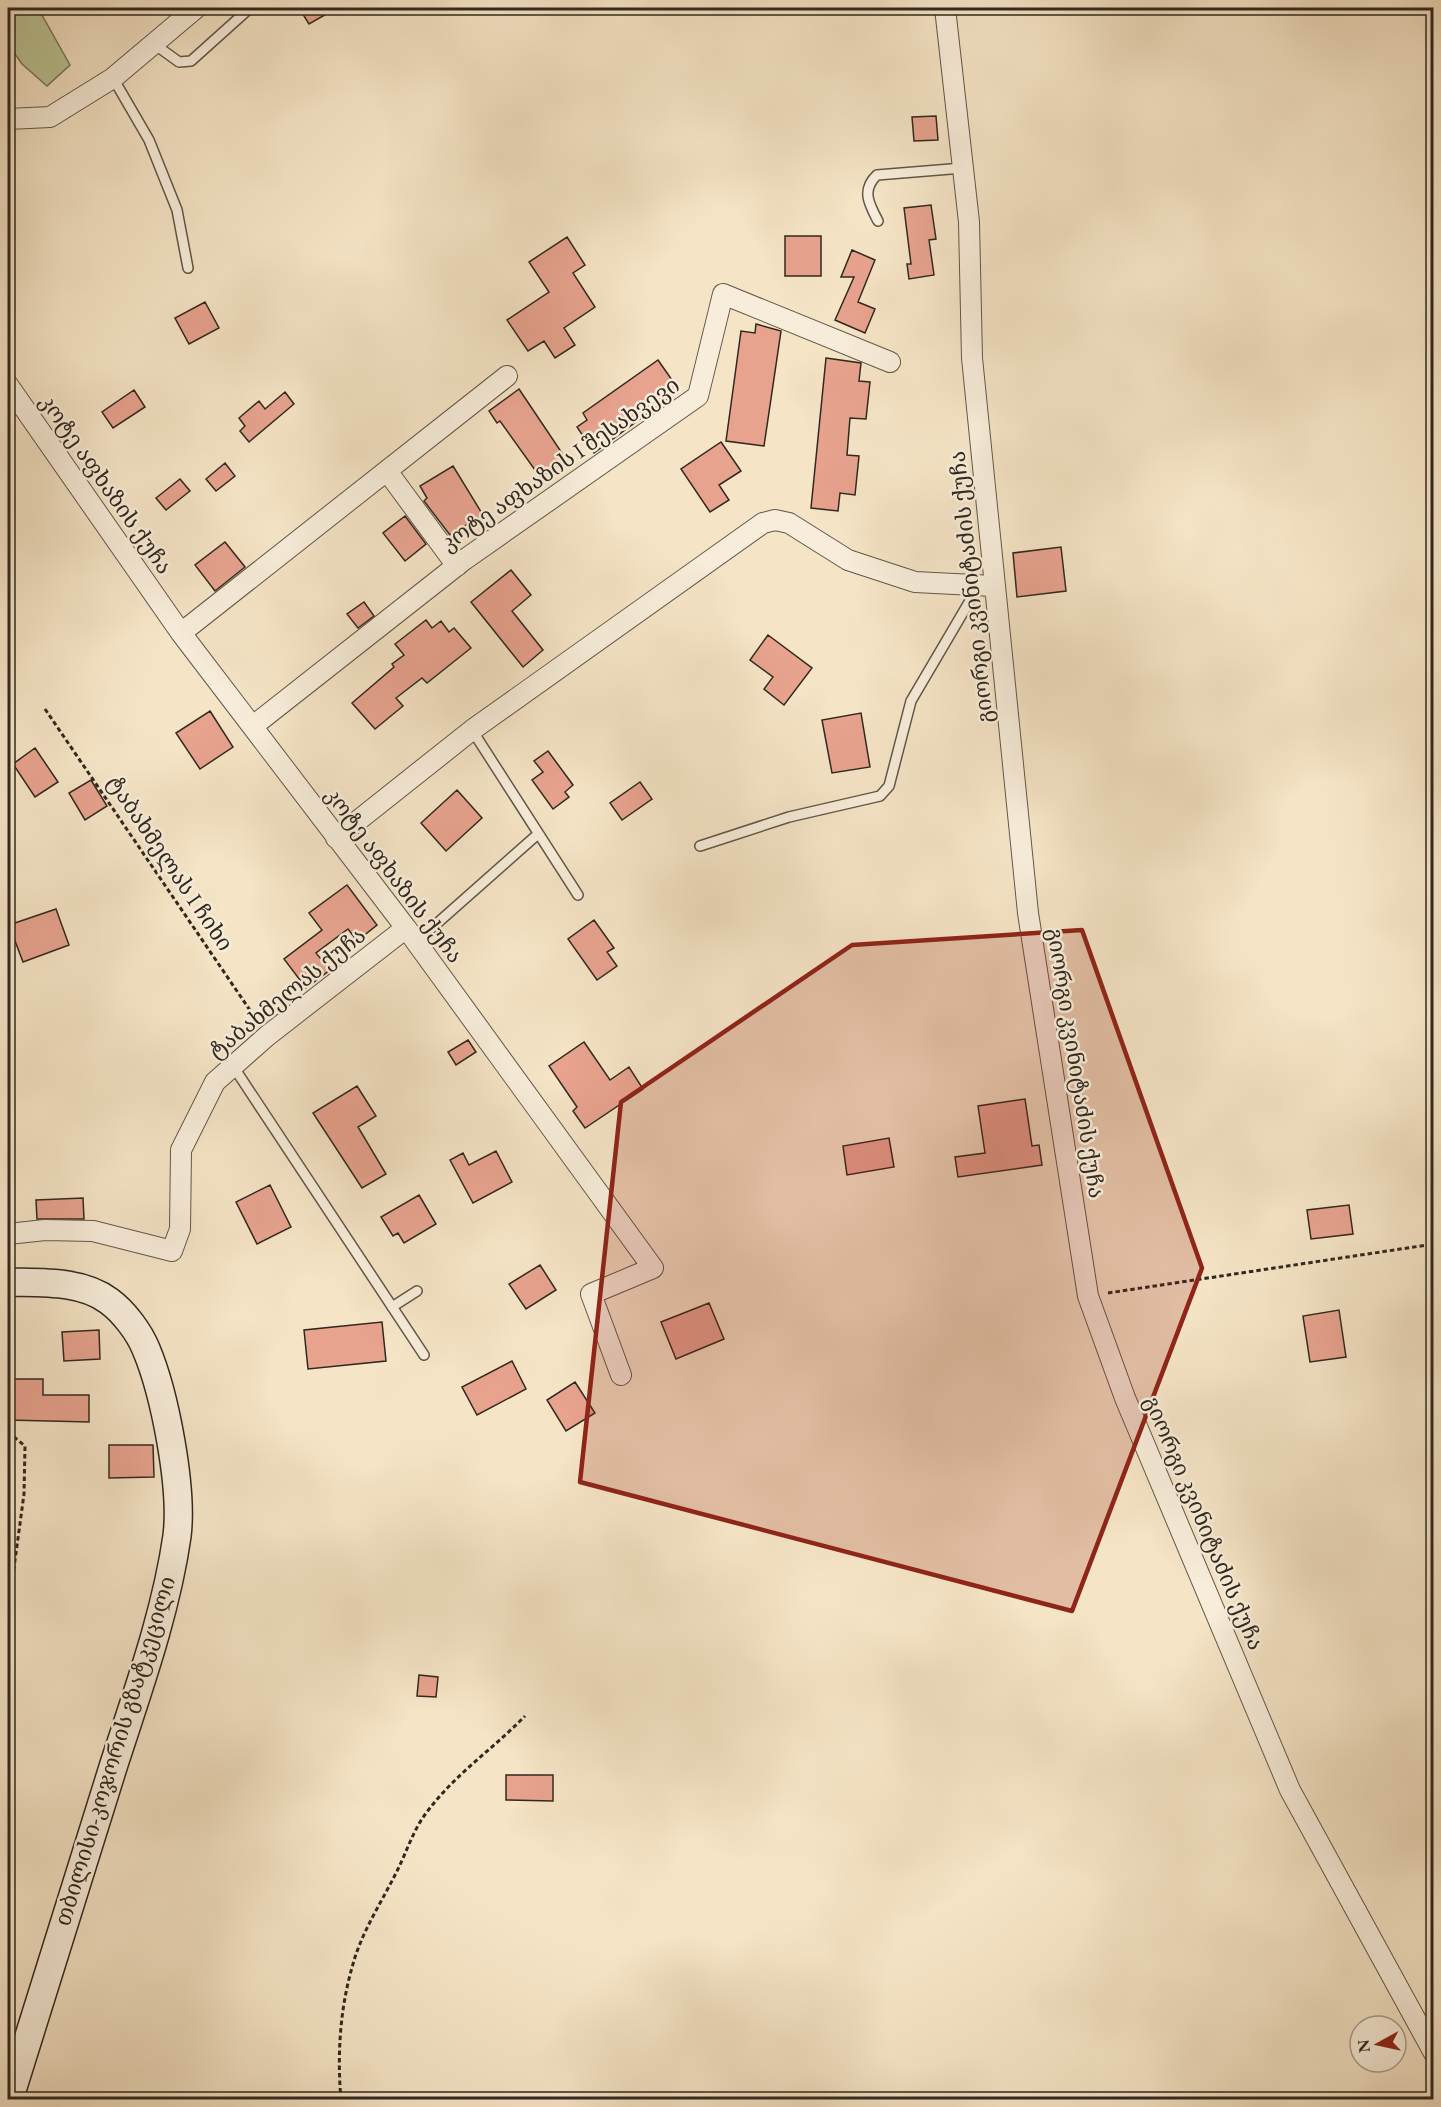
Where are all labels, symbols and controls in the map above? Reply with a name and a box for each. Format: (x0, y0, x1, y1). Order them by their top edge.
street label: კოტე აფხაზის I შესახვევი (435, 370, 685, 558)
street label: კოტე აფხაზის ქუჩა (33, 388, 179, 580)
street label: გიორგი კვინიტაძის ქუჩა (942, 450, 1000, 724)
street label: ტაბახმელას I ჩიხი (100, 769, 240, 957)
street label: კოტე აფხაზის ქუჩა (318, 781, 470, 969)
street label: ტაბახმელას ქუჩა (202, 921, 372, 1065)
street label: გიორგი კვინიტაძის ქუჩა (1040, 926, 1112, 1200)
street label: გიორგი კვინიტაძის ქუჩა (1137, 1392, 1271, 1654)
street label: თბილისი-კოჯორის გზატკეცილი (48, 1573, 182, 1929)
north arrow (1348, 2014, 1408, 2074)
text: N (1352, 2038, 1375, 2054)

